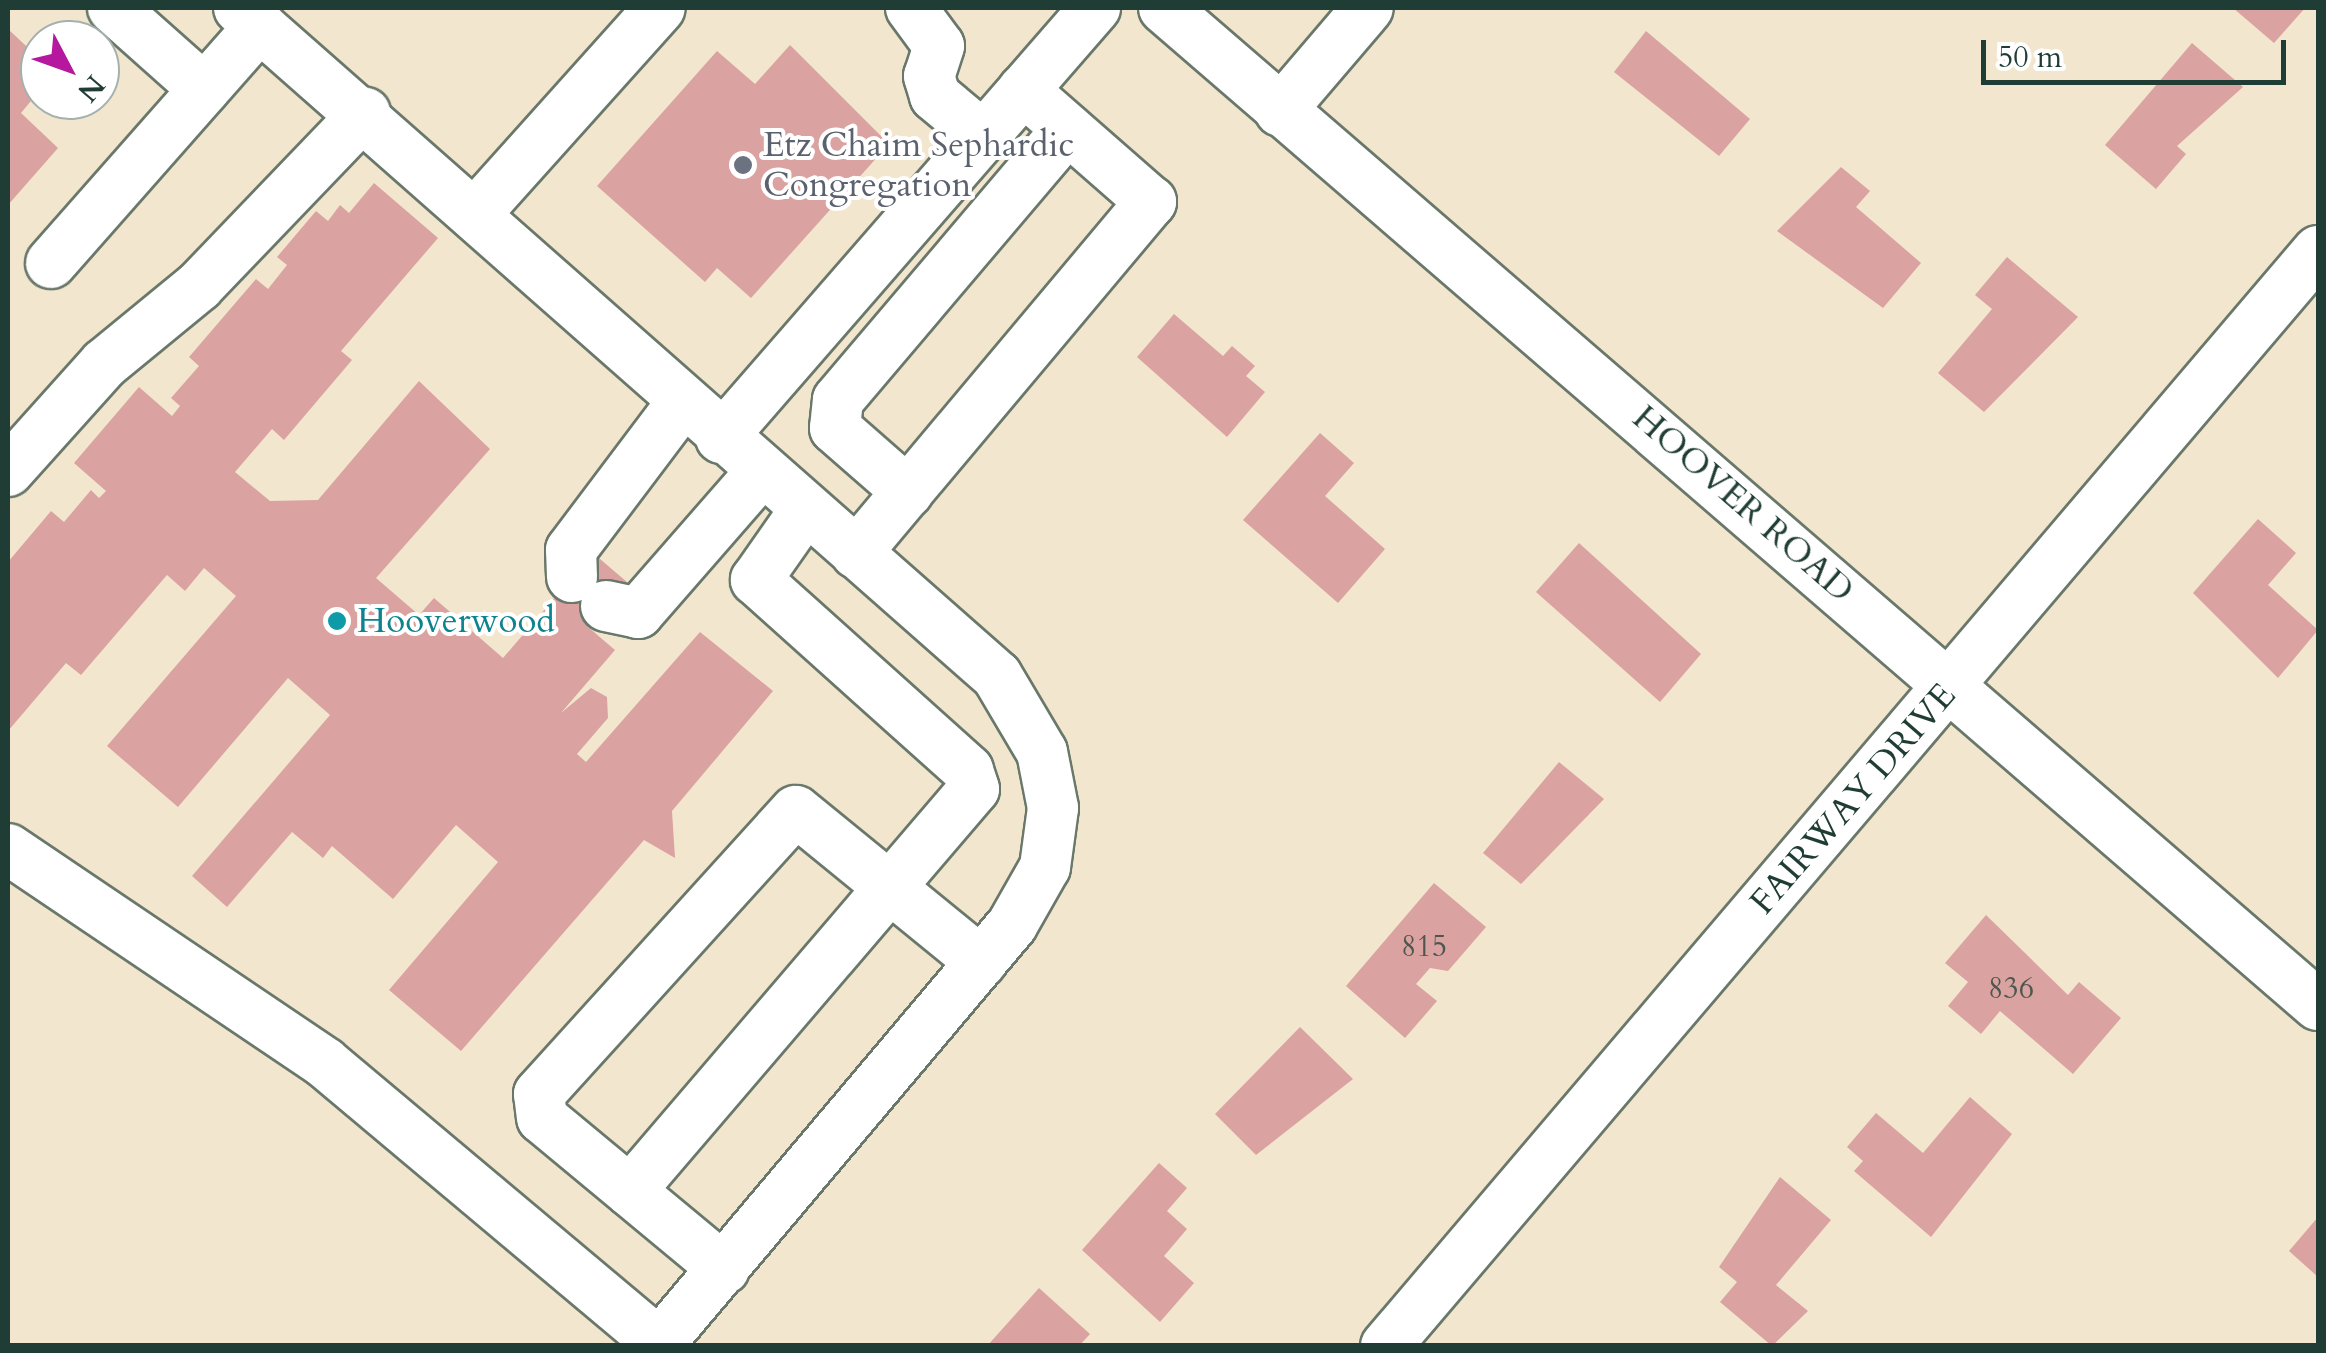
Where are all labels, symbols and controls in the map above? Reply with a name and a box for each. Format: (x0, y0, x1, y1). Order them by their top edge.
north arrow (20, 20, 120, 120)
scale bar (1986, 20, 2291, 82)
text: 50 m (1998, 37, 2062, 78)
text: N (69, 67, 113, 110)
place label: Etz Chaim Sephardic Congregation (763, 124, 1074, 206)
marker: Etz Chaim Sephardic Congregation (732, 154, 754, 176)
street label: HOOVER ROAD (1624, 397, 1862, 611)
place label: Hooverwood (357, 600, 555, 642)
marker: Hooverwood (326, 610, 348, 632)
street label: FAIRWAY DRIVE (1741, 675, 1965, 923)
house number: 815 (1401, 929, 1447, 965)
house number: 836 (1988, 971, 2034, 1007)

